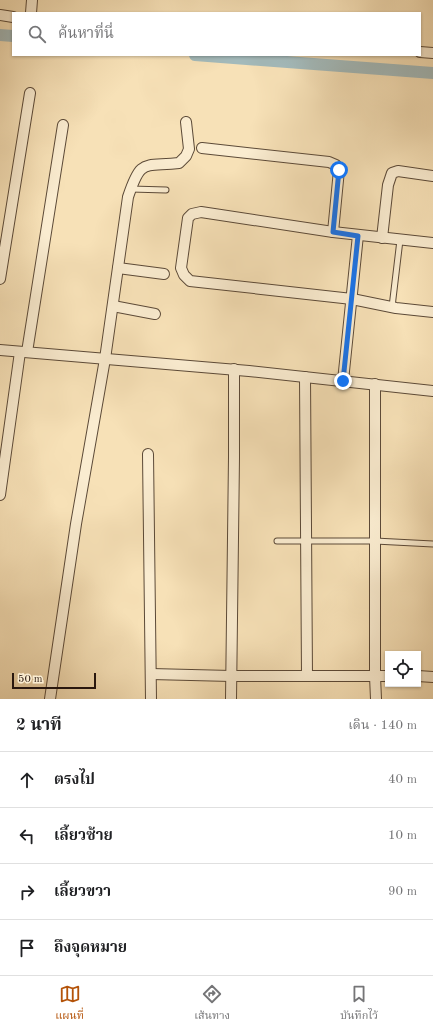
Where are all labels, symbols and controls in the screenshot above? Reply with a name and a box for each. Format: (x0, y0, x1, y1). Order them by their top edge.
search box (12, 12, 421, 56)
icon: search (26, 23, 48, 45)
text: ค้นหาที่นี่ (58, 27, 114, 42)
route start (330, 161, 348, 179)
route end (334, 372, 352, 390)
map controls (385, 651, 421, 687)
button: locate (385, 651, 421, 687)
scale bar (12, 671, 96, 690)
text: 50 m (18, 674, 43, 685)
text: 2 นาที (16, 717, 62, 734)
text: เดิน · 140 m (348, 719, 417, 732)
icon: ahead (16, 769, 38, 791)
text: ตรงไป (54, 773, 95, 788)
text: 40 m (388, 773, 417, 786)
icon: left (16, 825, 38, 847)
text: เลี้ยวซ้าย (54, 829, 113, 844)
text: 10 m (388, 829, 417, 842)
icon: right (16, 881, 38, 903)
text: เลี้ยวขวา (54, 885, 111, 900)
text: 90 m (388, 885, 417, 898)
icon: arrive (16, 937, 38, 959)
text: ถึงจุดหมาย (54, 941, 127, 956)
tab: แผนที่ (55, 983, 84, 1025)
tab: เส้นทาง (194, 983, 230, 1025)
tab: บันทึกไว้ (340, 983, 378, 1025)

